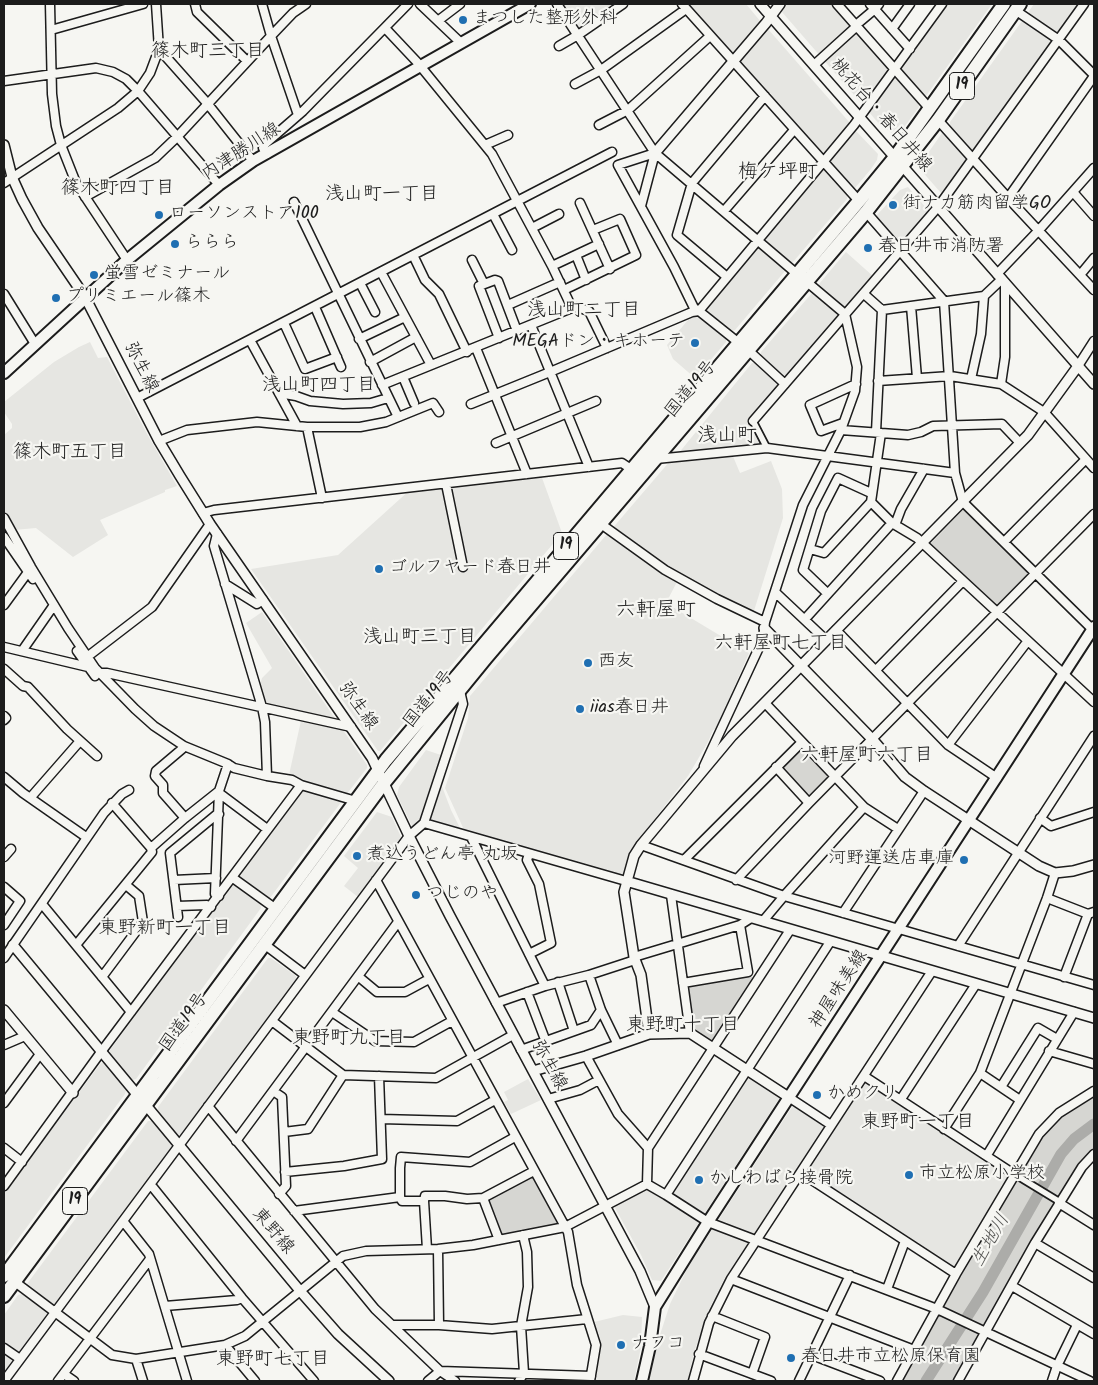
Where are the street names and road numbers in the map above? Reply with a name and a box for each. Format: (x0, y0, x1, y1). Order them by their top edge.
street label: 桃花台・春日井線 (825, 55, 935, 177)
road number: 19 (950, 72, 974, 100)
street label: 内津勝川線 (198, 119, 286, 187)
street label: 弥生線 (118, 339, 162, 397)
street label: 国道19号 (662, 357, 722, 423)
road number: 19 (554, 532, 578, 560)
street label: 国道19号 (400, 667, 460, 733)
street label: 弥生線 (333, 679, 381, 735)
street label: 神屋味美線 (806, 946, 874, 1034)
street label: 国道19号 (156, 989, 214, 1057)
street label: 弥生線 (525, 1037, 571, 1095)
road number: 19 (62, 1188, 88, 1214)
street label: 東野線 (246, 1204, 298, 1260)

